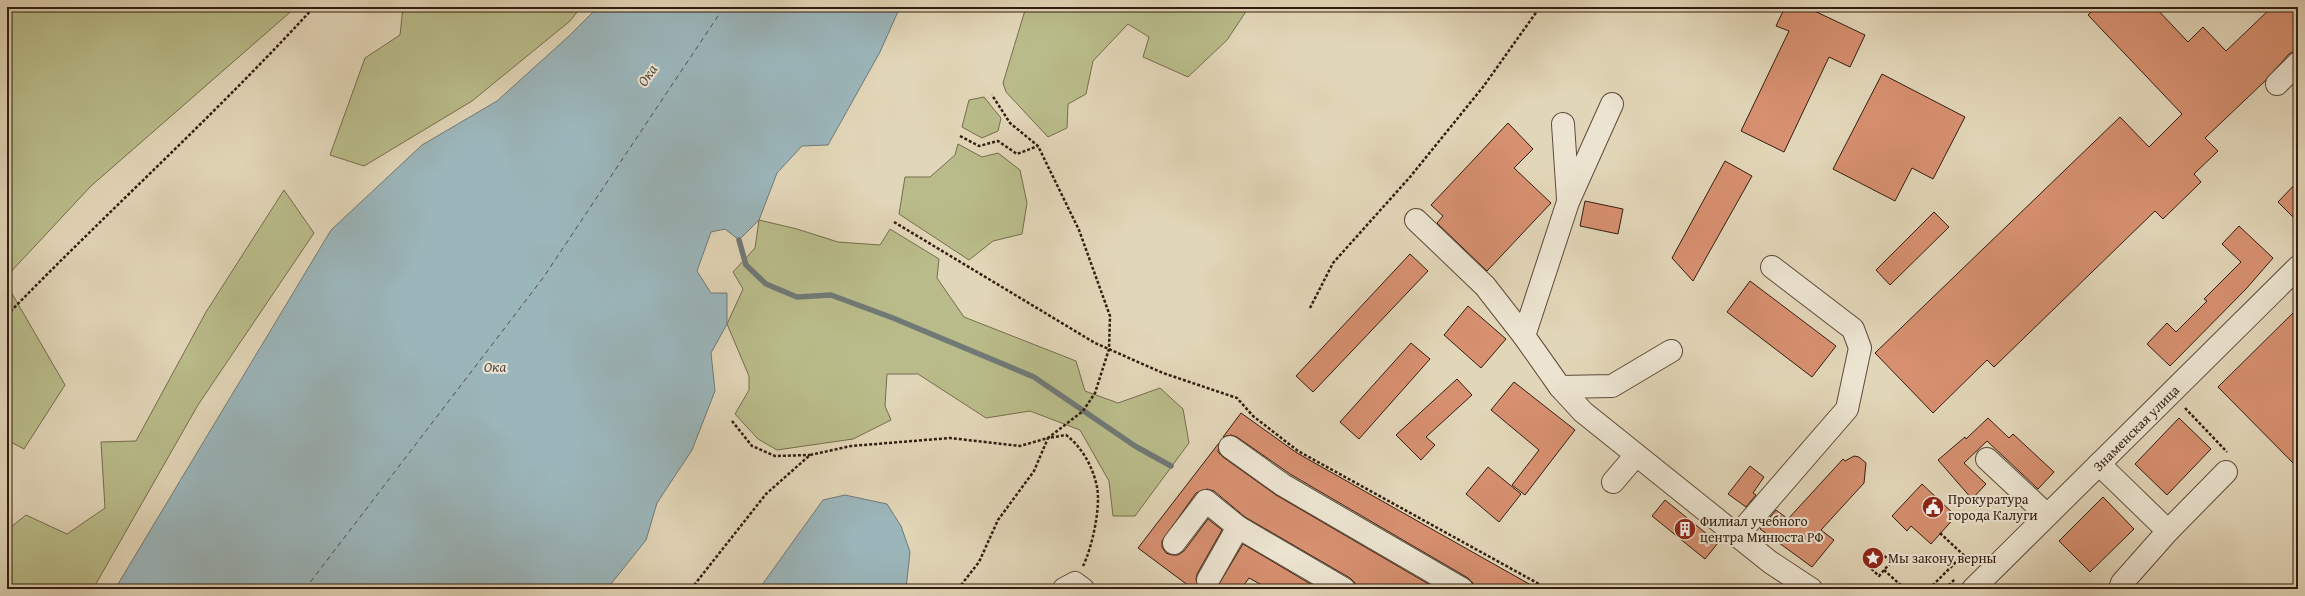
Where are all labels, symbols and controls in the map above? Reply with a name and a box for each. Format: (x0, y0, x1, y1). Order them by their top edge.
water label: Ока (632, 60, 662, 90)
water label: Ока (484, 356, 506, 377)
street label: Знаменская улица (2088, 380, 2184, 476)
place label: Прокуратура города Калуги (1948, 489, 2037, 525)
public building icon: Прокуратура города Калуги (1920, 494, 1946, 520)
place label: Филиал учебного центра Минюста РФ (1700, 511, 1824, 547)
building icon: Филиал учебного центра Минюста РФ (1672, 516, 1698, 542)
place icon: Мы закону верны (1860, 545, 1886, 571)
place label: Мы закону верны (1888, 548, 1996, 568)

